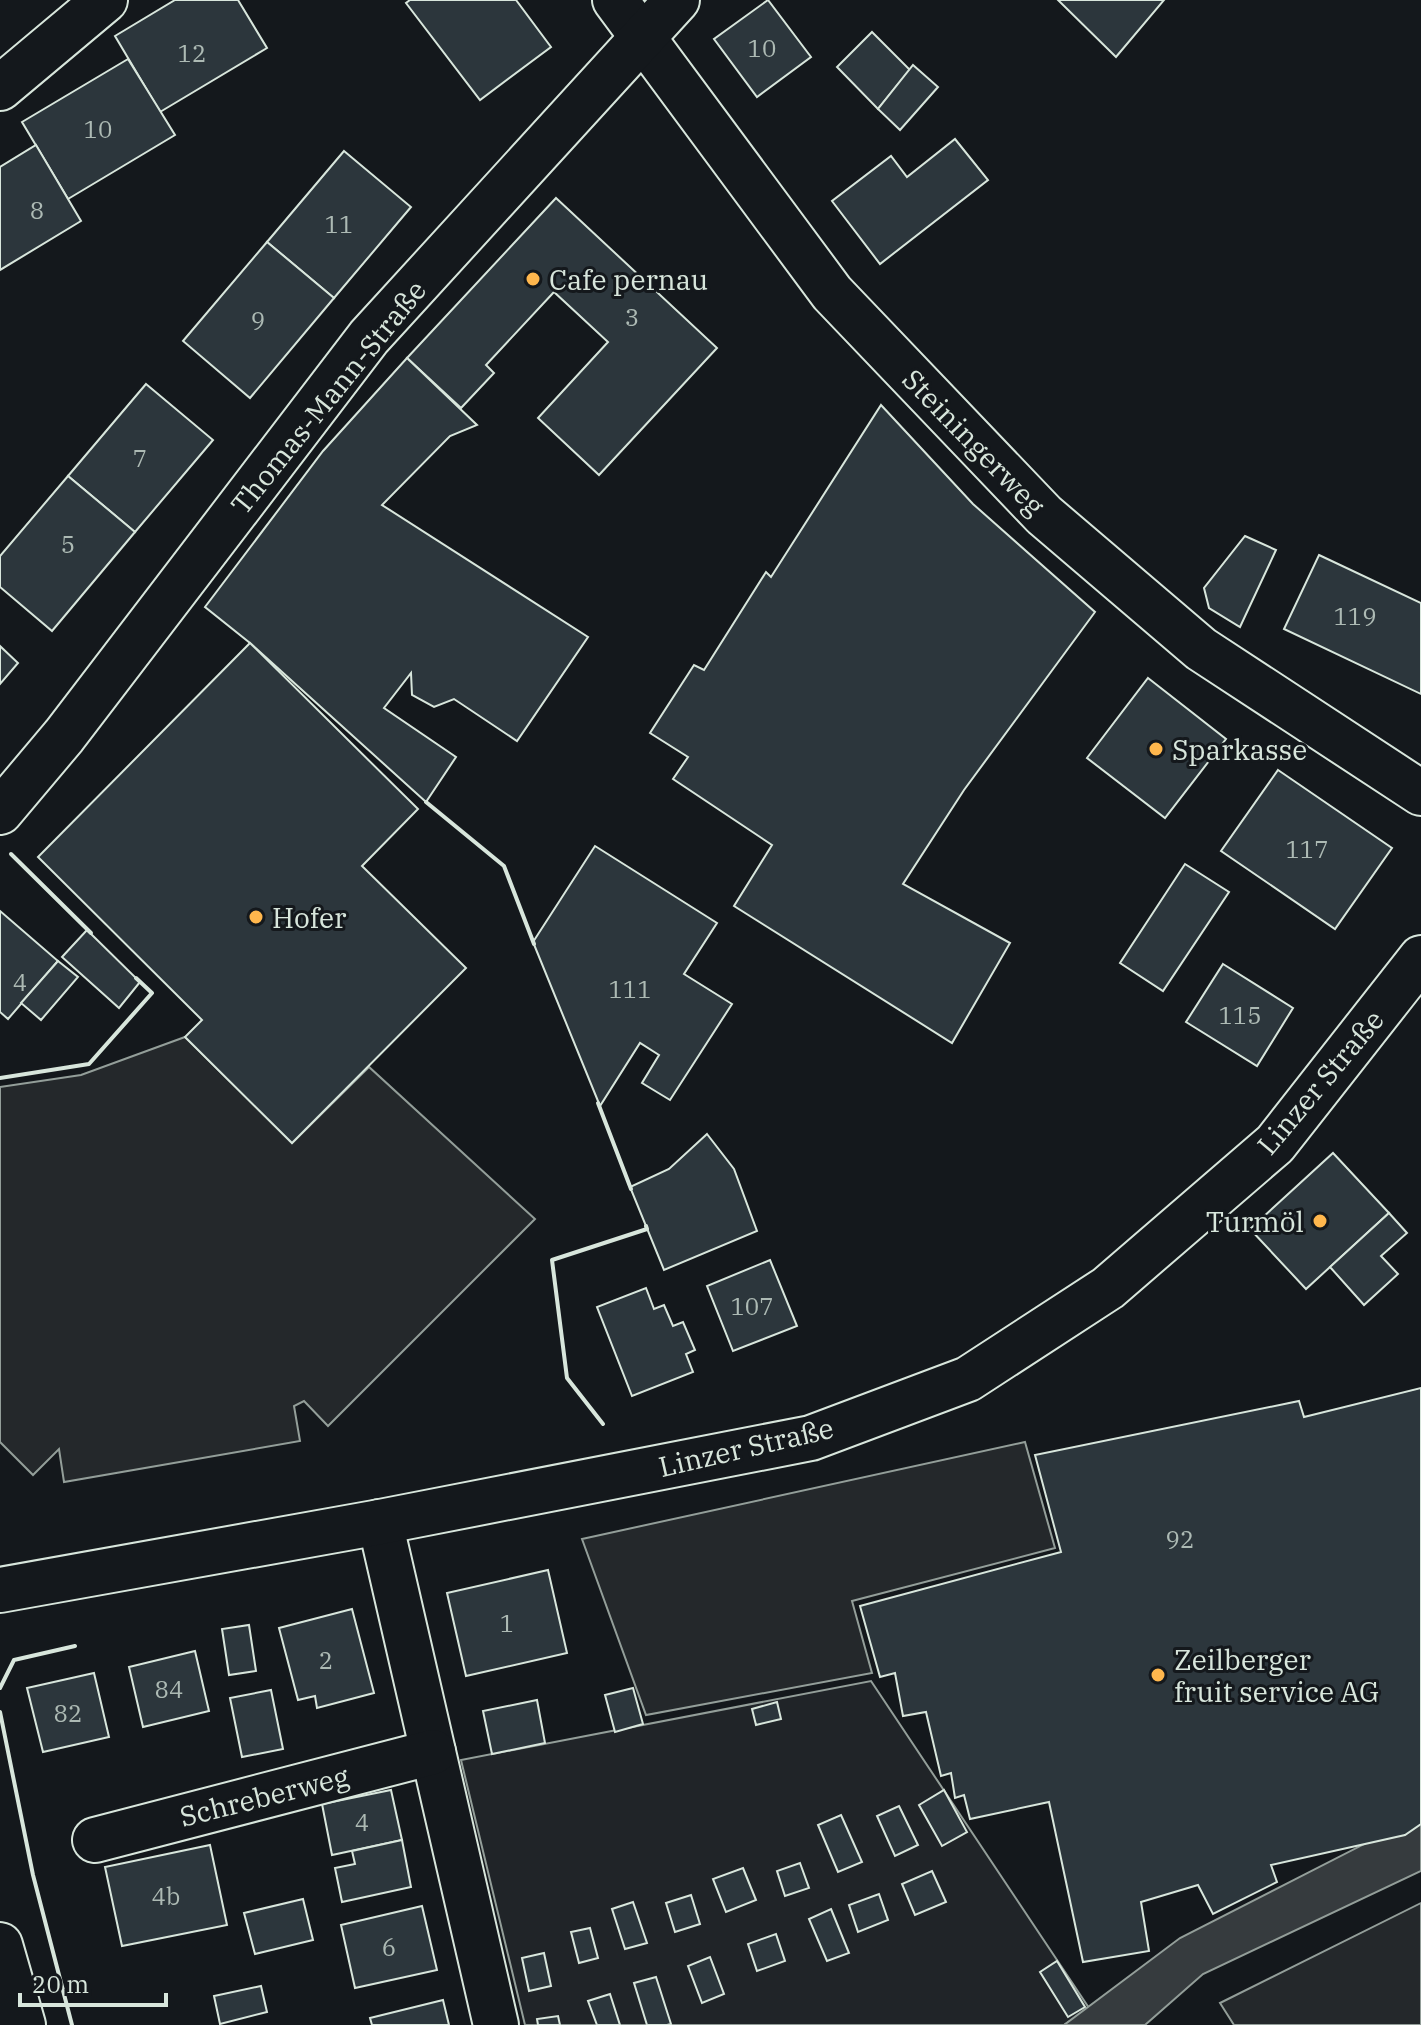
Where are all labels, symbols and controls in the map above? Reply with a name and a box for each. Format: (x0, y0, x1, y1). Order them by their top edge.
house number: 10 (748, 32, 776, 64)
house number: 12 (178, 37, 206, 69)
house number: 10 (84, 113, 112, 145)
house number: 8 (30, 194, 44, 226)
house number: 11 (325, 208, 353, 240)
place label: Cafe pernau (549, 261, 708, 298)
marker: Cafe pernau (524, 270, 542, 288)
street label: Thomas-Mann-Straße (222, 272, 434, 522)
house number: 3 (625, 301, 639, 333)
house number: 9 (251, 304, 265, 336)
street label: Steiningerweg (895, 361, 1053, 523)
house number: 7 (133, 442, 147, 474)
house number: 5 (61, 528, 75, 560)
house number: 119 (1333, 600, 1377, 632)
place label: Sparkasse (1172, 731, 1307, 768)
marker: Sparkasse (1147, 740, 1165, 758)
house number: 117 (1285, 833, 1329, 865)
place label: Hofer (272, 899, 347, 936)
marker: Hofer (247, 908, 265, 926)
house number: 4 (13, 966, 27, 998)
house number: 111 (608, 973, 652, 1005)
house number: 115 (1218, 999, 1262, 1031)
street label: Linzer Straße (1249, 1002, 1391, 1162)
place label: Turmöl (1206, 1203, 1304, 1240)
marker: Turmöl (1311, 1212, 1329, 1230)
house number: 107 (730, 1290, 774, 1322)
street label: Linzer Straße (655, 1409, 837, 1485)
house number: 92 (1166, 1523, 1194, 1555)
house number: 1 (500, 1607, 514, 1639)
place label: Zeilberger fruit service AG (1174, 1641, 1379, 1710)
house number: 2 (319, 1644, 333, 1676)
marker: Zeilberger fruit service AG (1149, 1666, 1167, 1684)
house number: 84 (155, 1673, 183, 1705)
house number: 82 (54, 1697, 82, 1729)
street label: Schreberweg (176, 1757, 352, 1835)
house number: 4 (355, 1806, 369, 1838)
house number: 4b (152, 1880, 180, 1912)
house number: 6 (382, 1931, 396, 1963)
scale bar (20, 1957, 166, 2007)
text: 20 m (32, 1968, 89, 2000)

